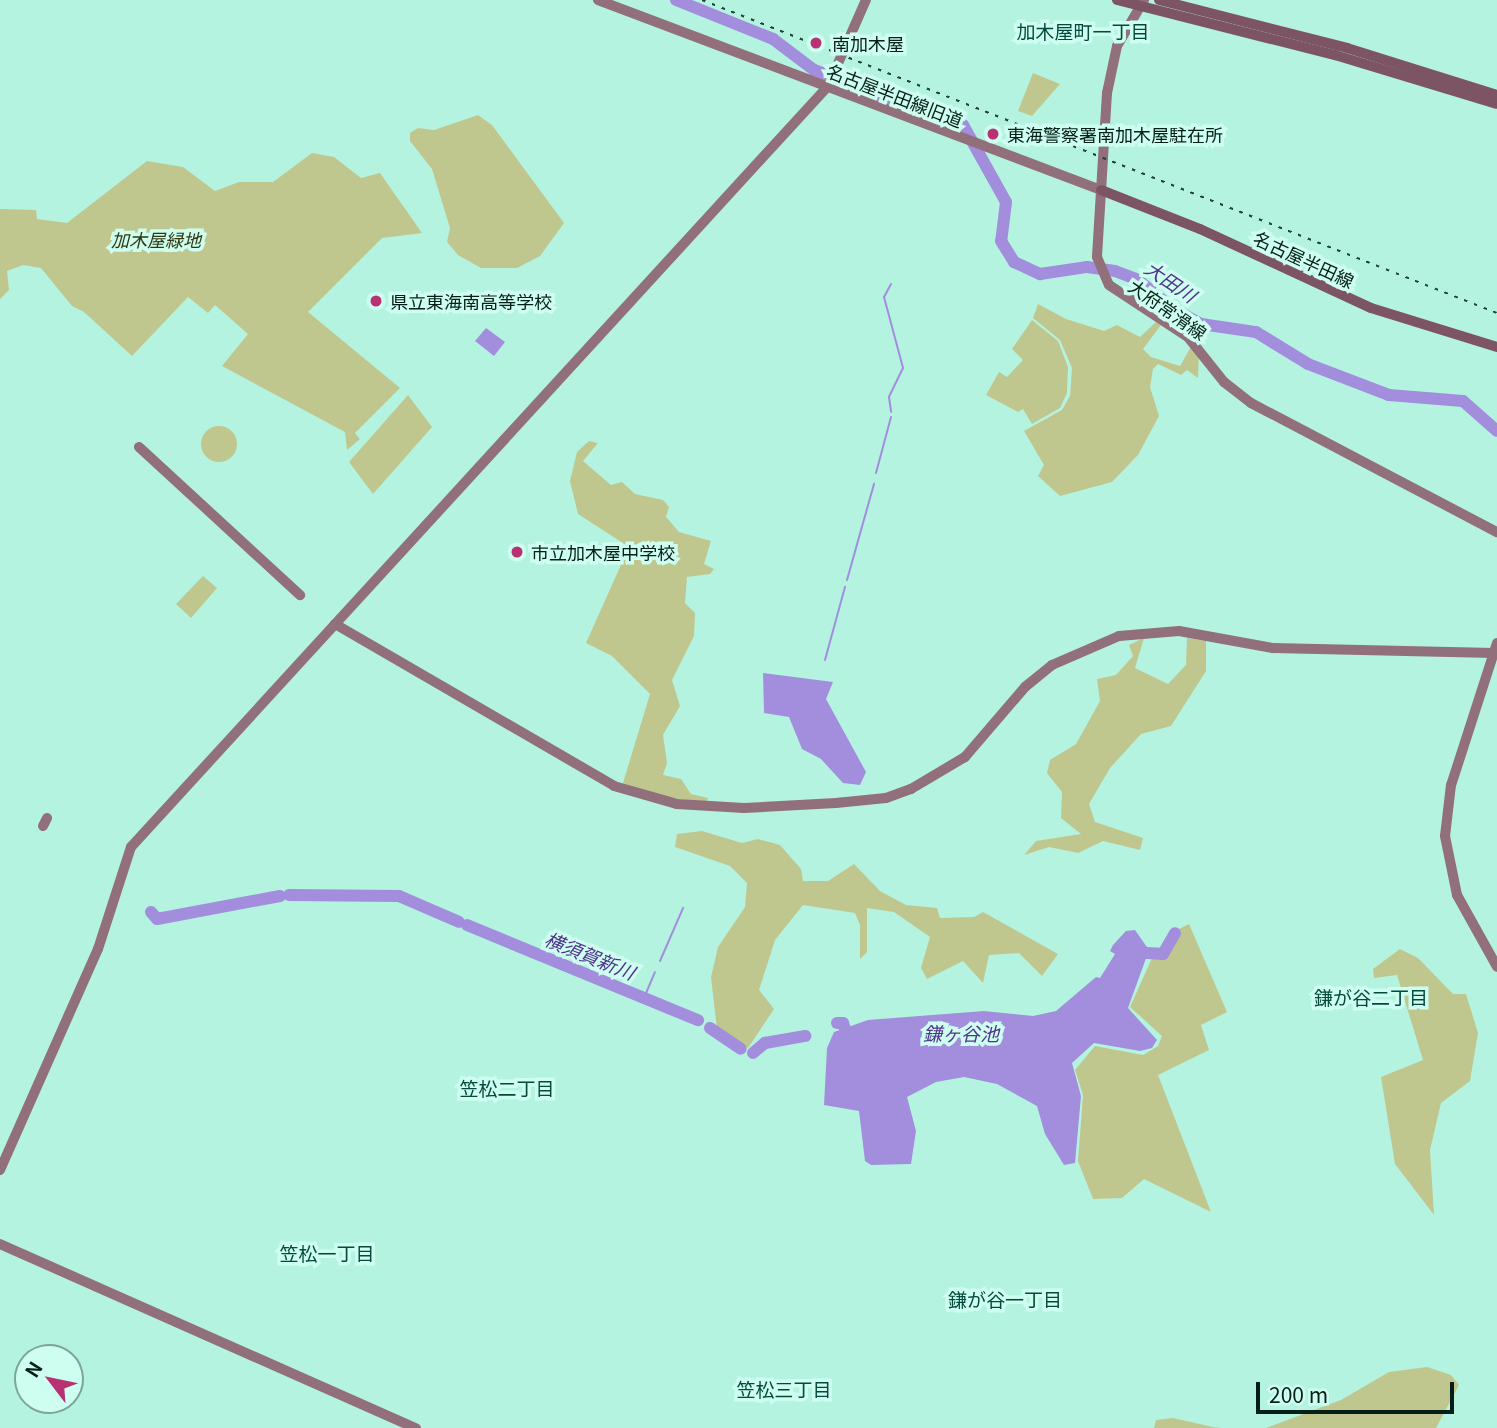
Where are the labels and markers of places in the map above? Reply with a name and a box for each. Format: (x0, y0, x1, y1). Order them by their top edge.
place label: 南加木屋 (832, 32, 904, 54)
marker: 南加木屋 (806, 33, 826, 53)
place label: 東海警察署南加木屋駐在所 (1007, 123, 1223, 145)
marker: 東海警察署南加木屋駐在所 (985, 126, 1001, 142)
place label: 県立東海南高等学校 (390, 290, 552, 312)
marker: 県立東海南高等学校 (368, 293, 384, 309)
place label: 市立加木屋中学校 (531, 541, 675, 563)
marker: 市立加木屋中学校 (509, 544, 525, 560)

